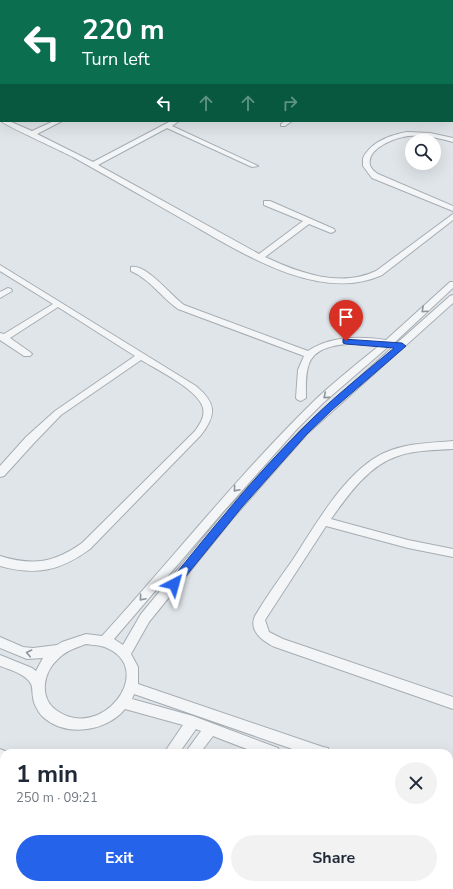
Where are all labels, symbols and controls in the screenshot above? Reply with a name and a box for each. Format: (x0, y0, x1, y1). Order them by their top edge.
text: 220 m (82, 11, 165, 49)
icon: left (16, 16, 68, 68)
text: Turn left (82, 47, 150, 71)
icon: left (153, 92, 175, 114)
icon: ahead (195, 92, 217, 114)
icon: ahead (237, 92, 259, 114)
icon: right (279, 92, 301, 114)
map controls (405, 134, 441, 170)
button: search (405, 134, 441, 170)
pin (329, 300, 363, 341)
icon: arrive (335, 306, 357, 328)
one-way arrow (421, 306, 429, 313)
one-way arrow (324, 391, 331, 398)
one-way arrow (234, 485, 241, 492)
position arrow (153, 563, 195, 605)
one-way arrow (140, 594, 147, 601)
one-way arrow (25, 650, 32, 658)
text: 1 min (16, 758, 78, 790)
button: close (395, 762, 437, 804)
text: 250 m · 09:21 (16, 789, 98, 807)
button: Exit (16, 835, 223, 881)
button: Share (231, 835, 437, 881)

